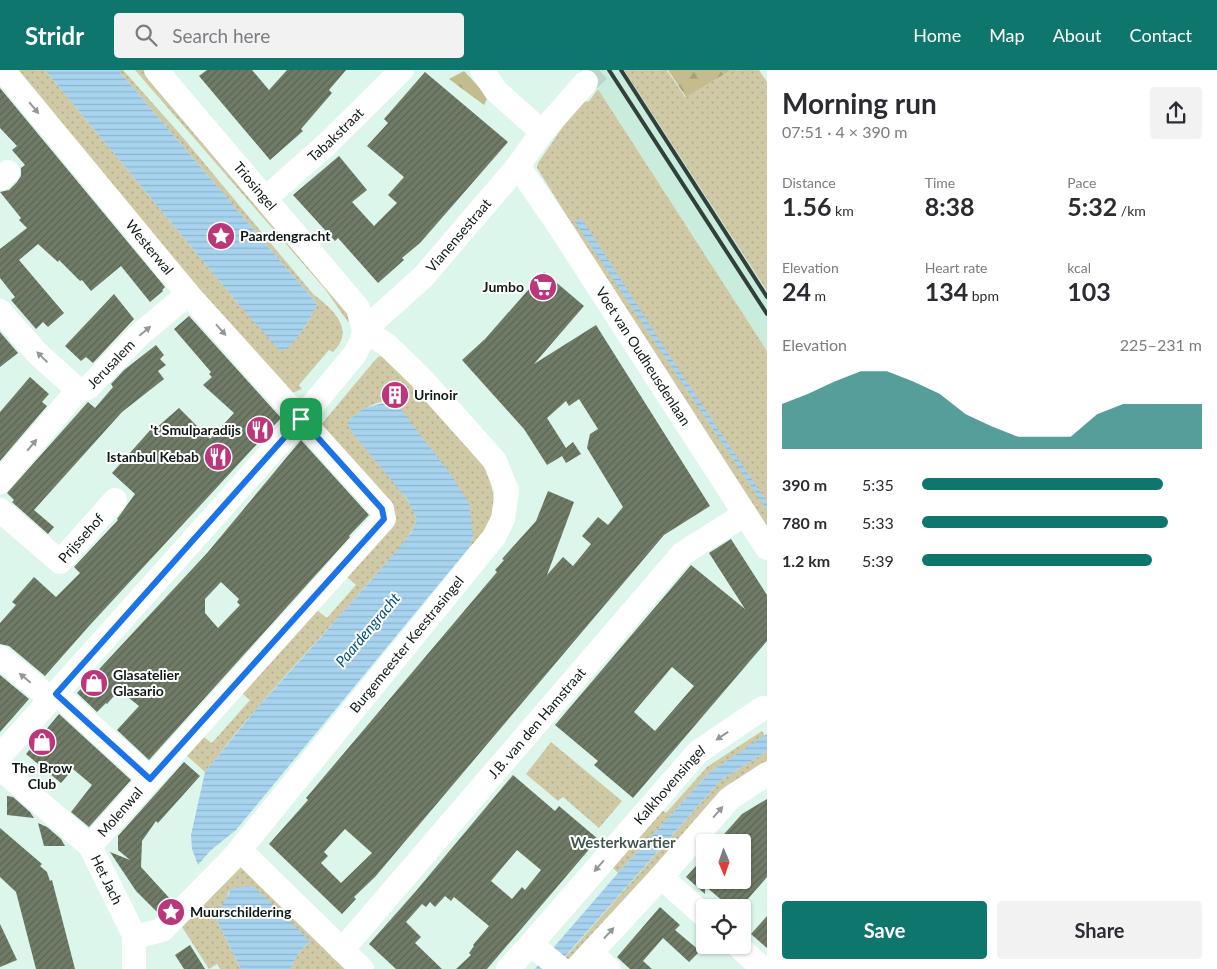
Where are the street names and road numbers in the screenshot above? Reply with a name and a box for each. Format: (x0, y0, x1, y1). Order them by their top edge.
street label: Tabakstraat (304, 104, 367, 165)
street label: Triosingel (230, 158, 281, 213)
street label: Vianensestraat (422, 195, 494, 275)
street label: Westerwal (122, 216, 177, 278)
street label: Voet van Oudheusdenlaan (593, 284, 695, 429)
street label: Jerusalem (83, 336, 138, 392)
street label: Prijssehof (54, 510, 107, 566)
street label: Burgemeester Keestrasingel (346, 572, 467, 716)
street label: J.B. van den Hamstraat (484, 664, 589, 782)
street label: Kalkhovensingel (630, 741, 708, 828)
street label: Molenwal (93, 783, 146, 840)
street label: Het Jach (88, 852, 127, 907)

